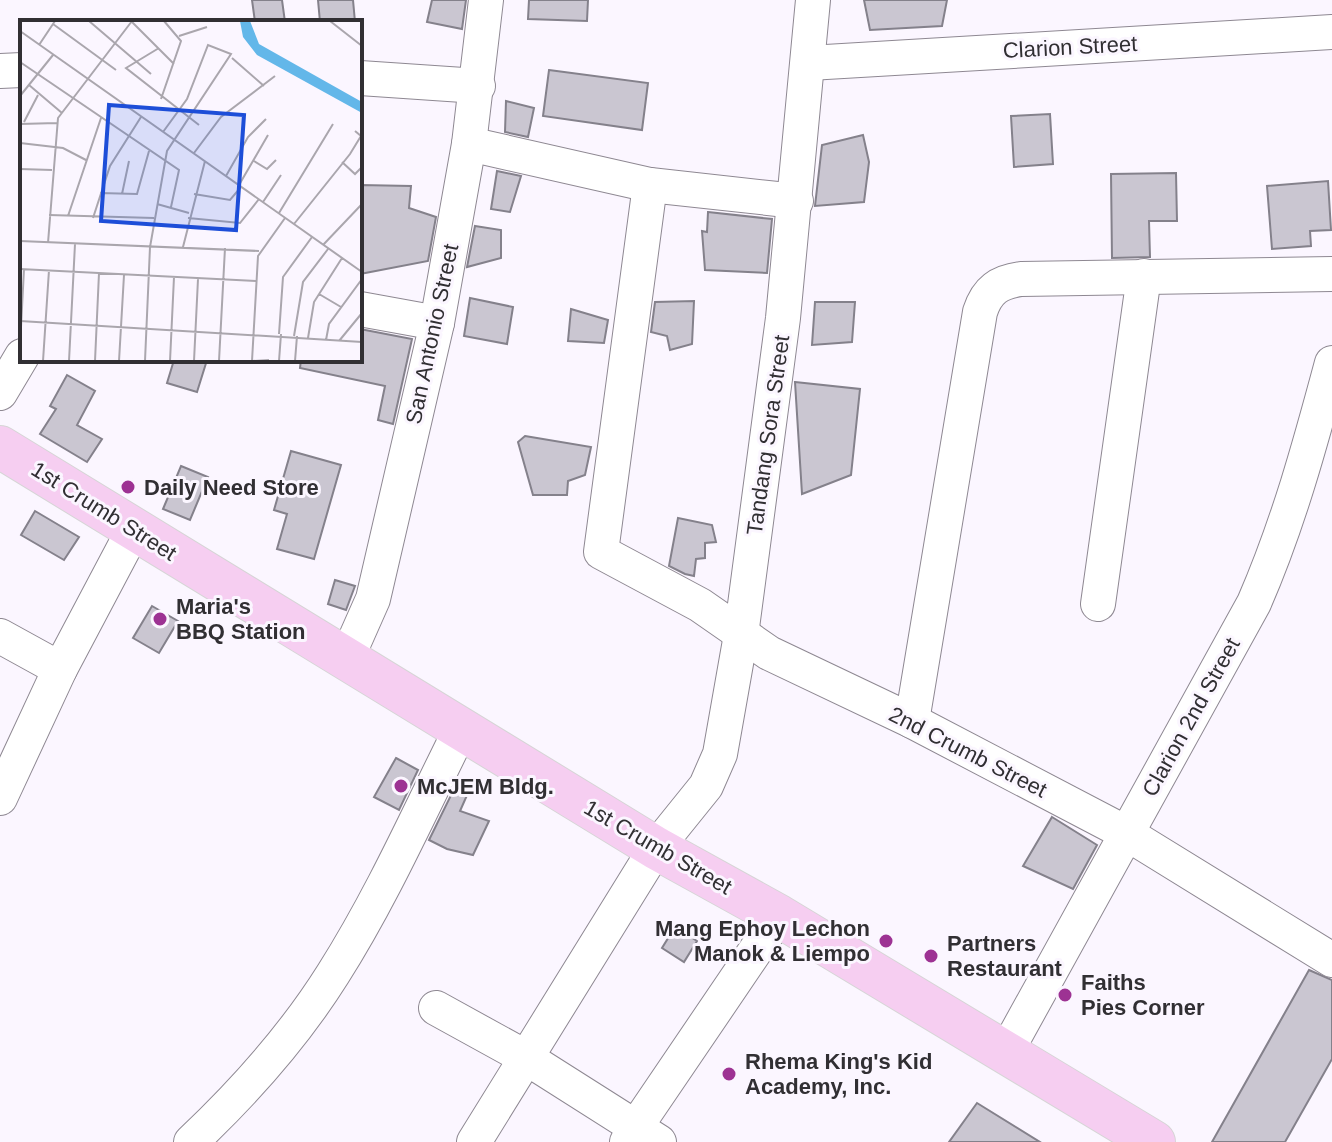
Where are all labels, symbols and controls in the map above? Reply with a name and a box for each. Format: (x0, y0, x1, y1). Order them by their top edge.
inset map (20, 20, 362, 362)
street label: Clarion Street (1002, 31, 1138, 63)
street label: San Antonio Street (401, 242, 463, 426)
street label: Tandang Sora Street (742, 333, 794, 537)
street label: 1st Crumb Street (27, 456, 181, 566)
place label: Daily Need Store (144, 475, 319, 500)
marker: Daily Need Store (119, 478, 137, 496)
place label: Maria's BBQ Station (176, 594, 306, 644)
marker: Maria's BBQ Station (151, 610, 169, 628)
street label: Clarion 2nd Street (1137, 633, 1245, 801)
street label: 2nd Crumb Street (885, 701, 1051, 803)
place label: McJEM Bldg. (417, 774, 554, 799)
marker: McJEM Bldg. (392, 777, 410, 795)
street label: 1st Crumb Street (580, 795, 736, 899)
place label: Mang Ephoy Lechon Manok & Liempo (655, 916, 870, 966)
place label: Partners Restaurant (947, 931, 1063, 981)
marker: Mang Ephoy Lechon Manok & Liempo (877, 932, 895, 950)
marker: Partners Restaurant (922, 947, 940, 965)
place label: Faiths Pies Corner (1081, 970, 1205, 1020)
marker: Faiths Pies Corner (1056, 986, 1074, 1004)
place label: Rhema King's Kid Academy, Inc. (745, 1049, 932, 1099)
marker: Rhema King's Kid Academy, Inc. (720, 1065, 738, 1083)

